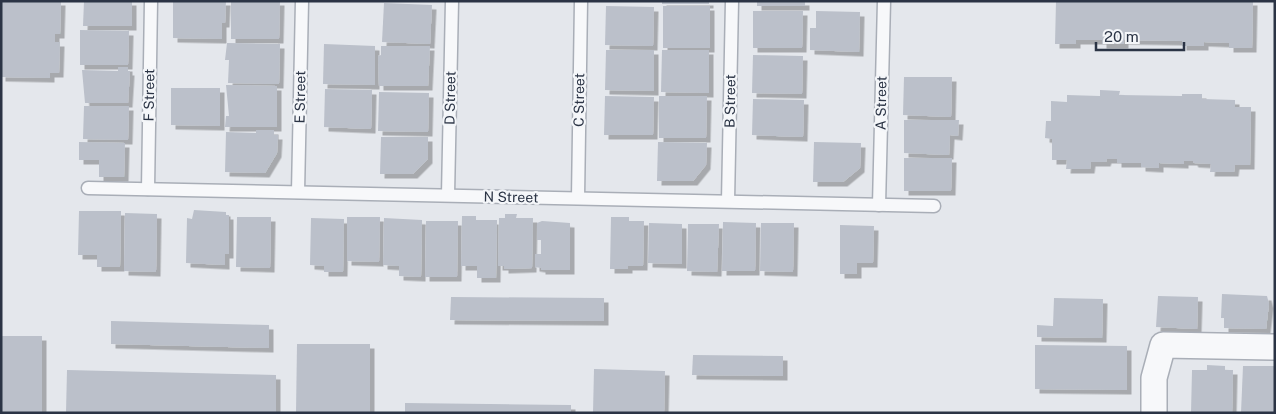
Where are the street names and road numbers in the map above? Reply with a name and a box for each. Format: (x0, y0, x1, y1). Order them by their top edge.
street label: F Street (141, 69, 157, 121)
street label: E Street (292, 70, 308, 124)
street label: D Street (442, 71, 458, 125)
street label: C Street (571, 73, 587, 127)
street label: B Street (722, 74, 738, 128)
street label: A Street (873, 76, 889, 130)
street label: N Street (483, 189, 539, 205)

